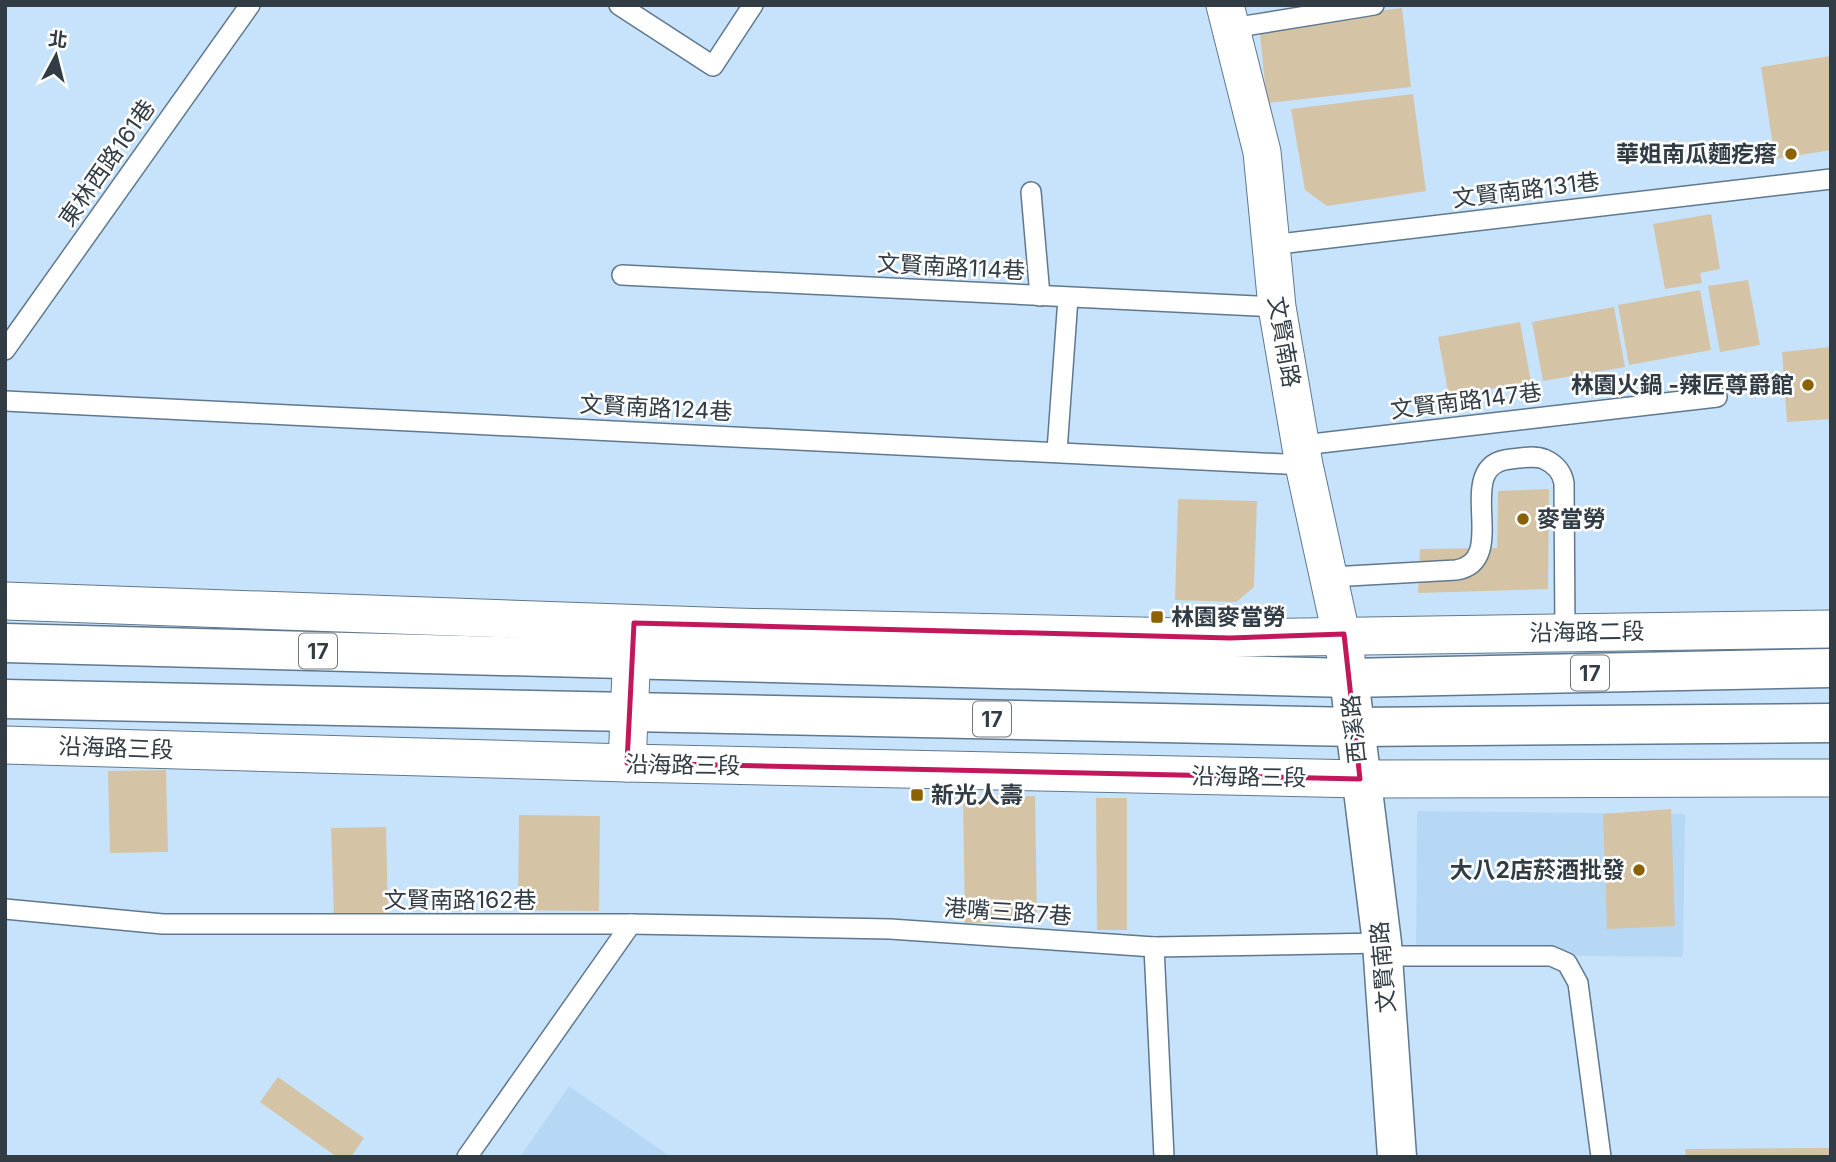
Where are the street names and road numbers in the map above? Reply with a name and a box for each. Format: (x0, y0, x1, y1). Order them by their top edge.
street label: 東林西路161巷 (53, 94, 161, 232)
street label: 文賢南路131巷 (1451, 167, 1601, 213)
street label: 文賢南路114巷 (876, 249, 1026, 285)
street label: 文賢南路 (1262, 294, 1306, 390)
street label: 文賢南路147巷 (1389, 378, 1543, 424)
street label: 文賢南路124巷 (579, 390, 733, 426)
street label: 沿海路二段 (1529, 617, 1645, 647)
road number: 17 (299, 634, 337, 668)
road number: 17 (1571, 656, 1609, 690)
street label: 西溪路 (1336, 693, 1372, 765)
road number: 17 (973, 702, 1011, 736)
street label: 沿海路三段 (58, 732, 174, 764)
street label: 沿海路三段 (625, 750, 741, 780)
street label: 沿海路三段 (1191, 762, 1307, 792)
street label: 文賢南路162巷 (384, 886, 536, 914)
street label: 港嘴三路7巷 (943, 894, 1073, 930)
street label: 文賢南路 (1365, 920, 1401, 1014)

